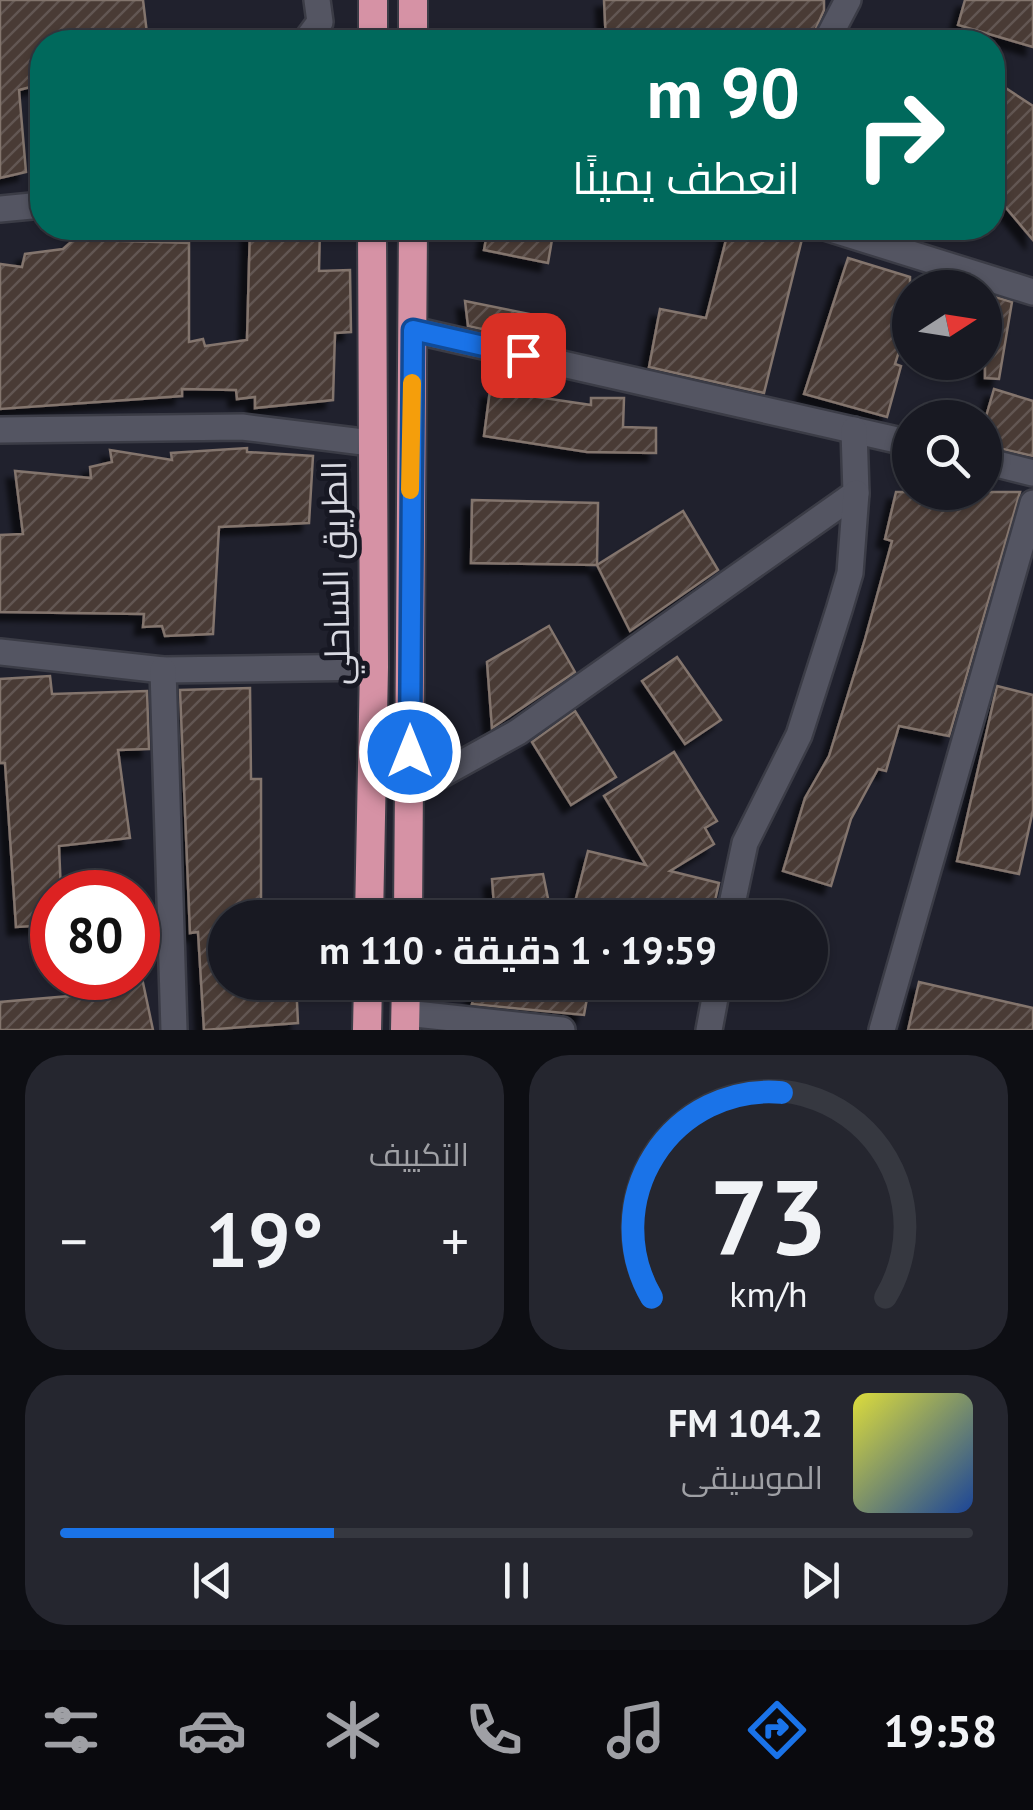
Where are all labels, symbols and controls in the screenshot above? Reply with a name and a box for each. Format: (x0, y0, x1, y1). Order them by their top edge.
text: 90 m (647, 47, 800, 137)
icon: right (835, 70, 965, 200)
text: انعطف يمينًا (572, 148, 800, 206)
north arrow (892, 270, 1002, 380)
map controls (892, 270, 1002, 510)
pin (481, 313, 566, 398)
icon: arrive (496, 328, 551, 383)
button: search (892, 400, 1002, 510)
street label: الطريق الساحلي (310, 460, 365, 686)
position arrow (358, 700, 462, 804)
speed limit sign: 80 (30, 870, 160, 1000)
text: 19:59 · 1 دقيقة · 110 m (319, 925, 717, 974)
text: التكييف (369, 1133, 469, 1175)
text: 73 (710, 1149, 827, 1284)
text: 19° (206, 1191, 323, 1288)
text: − (60, 1205, 88, 1276)
text: + (441, 1205, 469, 1276)
text: km/h (729, 1271, 808, 1317)
text: 104.2 FM (668, 1398, 823, 1447)
text: الموسيقى (681, 1456, 823, 1498)
icon: previous (185, 1553, 240, 1608)
icon: pause (489, 1553, 544, 1608)
icon: next (793, 1553, 848, 1608)
icon: filters (36, 1695, 106, 1765)
icon: car (177, 1695, 247, 1765)
icon: climate (318, 1695, 388, 1765)
icon: phone (459, 1695, 529, 1765)
icon: music (601, 1695, 671, 1765)
icon: directions (742, 1695, 812, 1765)
text: 19:58 (883, 1701, 997, 1759)

